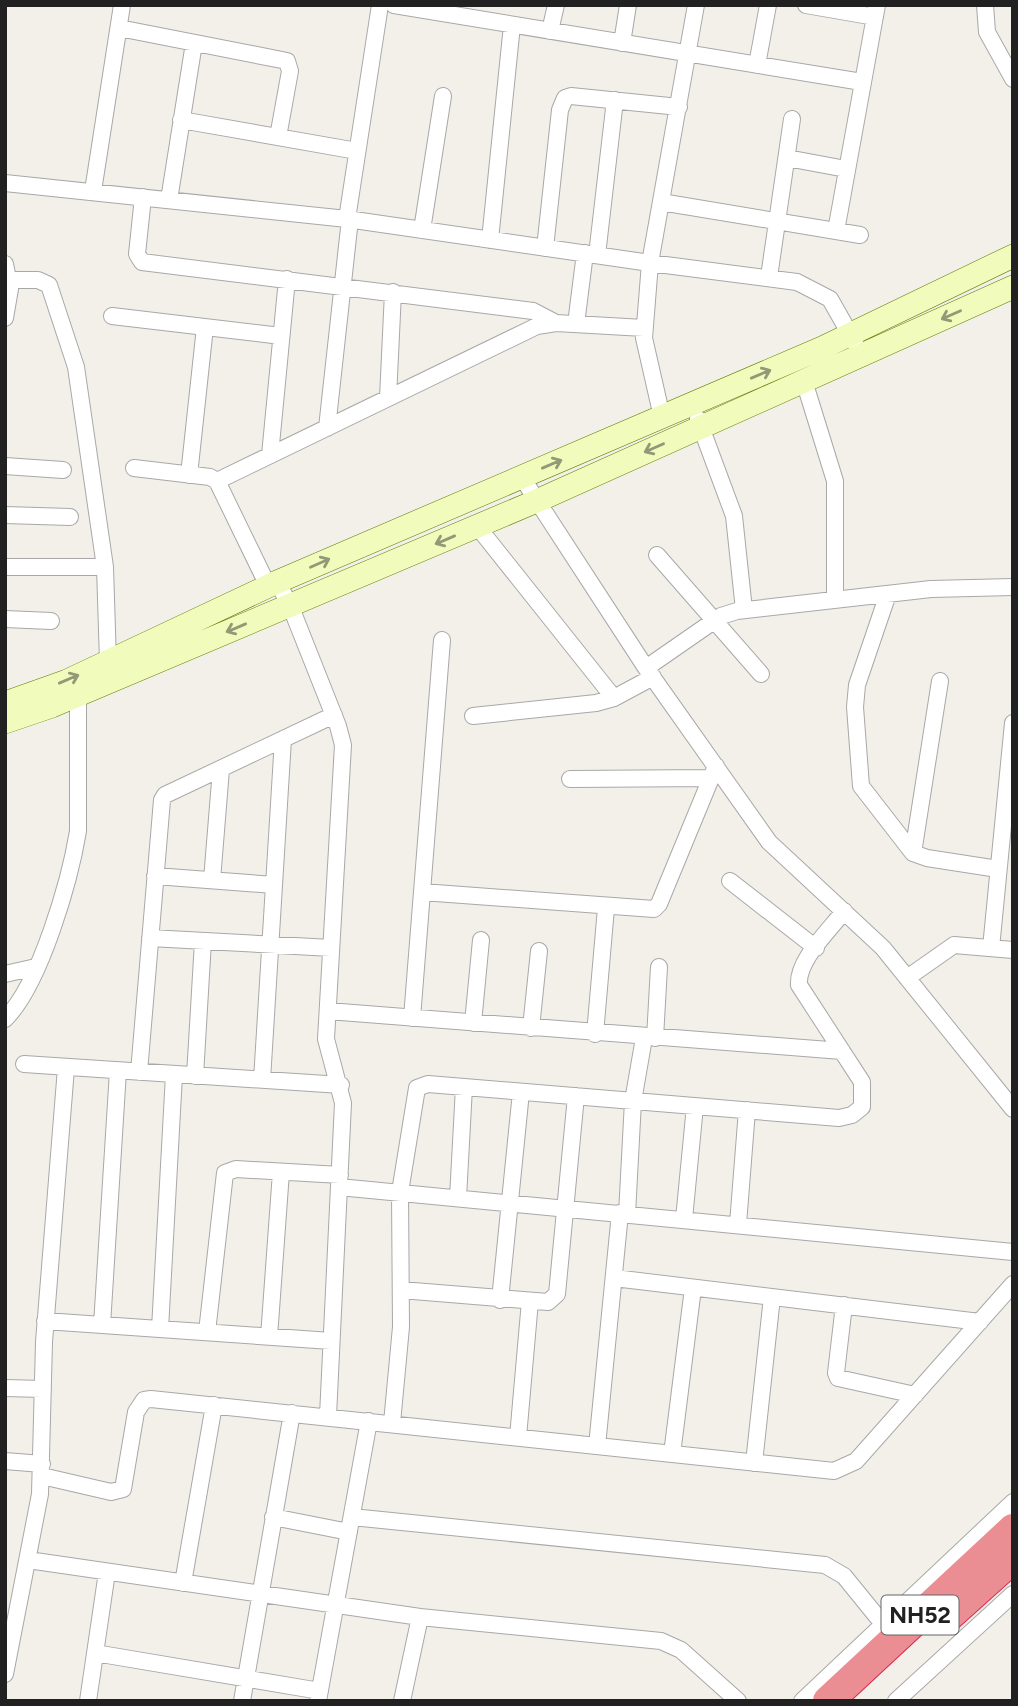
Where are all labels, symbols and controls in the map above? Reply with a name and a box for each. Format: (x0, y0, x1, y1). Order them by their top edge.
one-way arrow (940, 309, 962, 322)
one-way arrow (749, 367, 771, 380)
one-way arrow (643, 443, 664, 456)
one-way arrow (540, 457, 562, 470)
one-way arrow (435, 534, 457, 547)
one-way arrow (309, 556, 330, 569)
one-way arrow (226, 623, 247, 636)
one-way arrow (58, 672, 79, 685)
road number: NH52 (881, 1596, 958, 1634)

